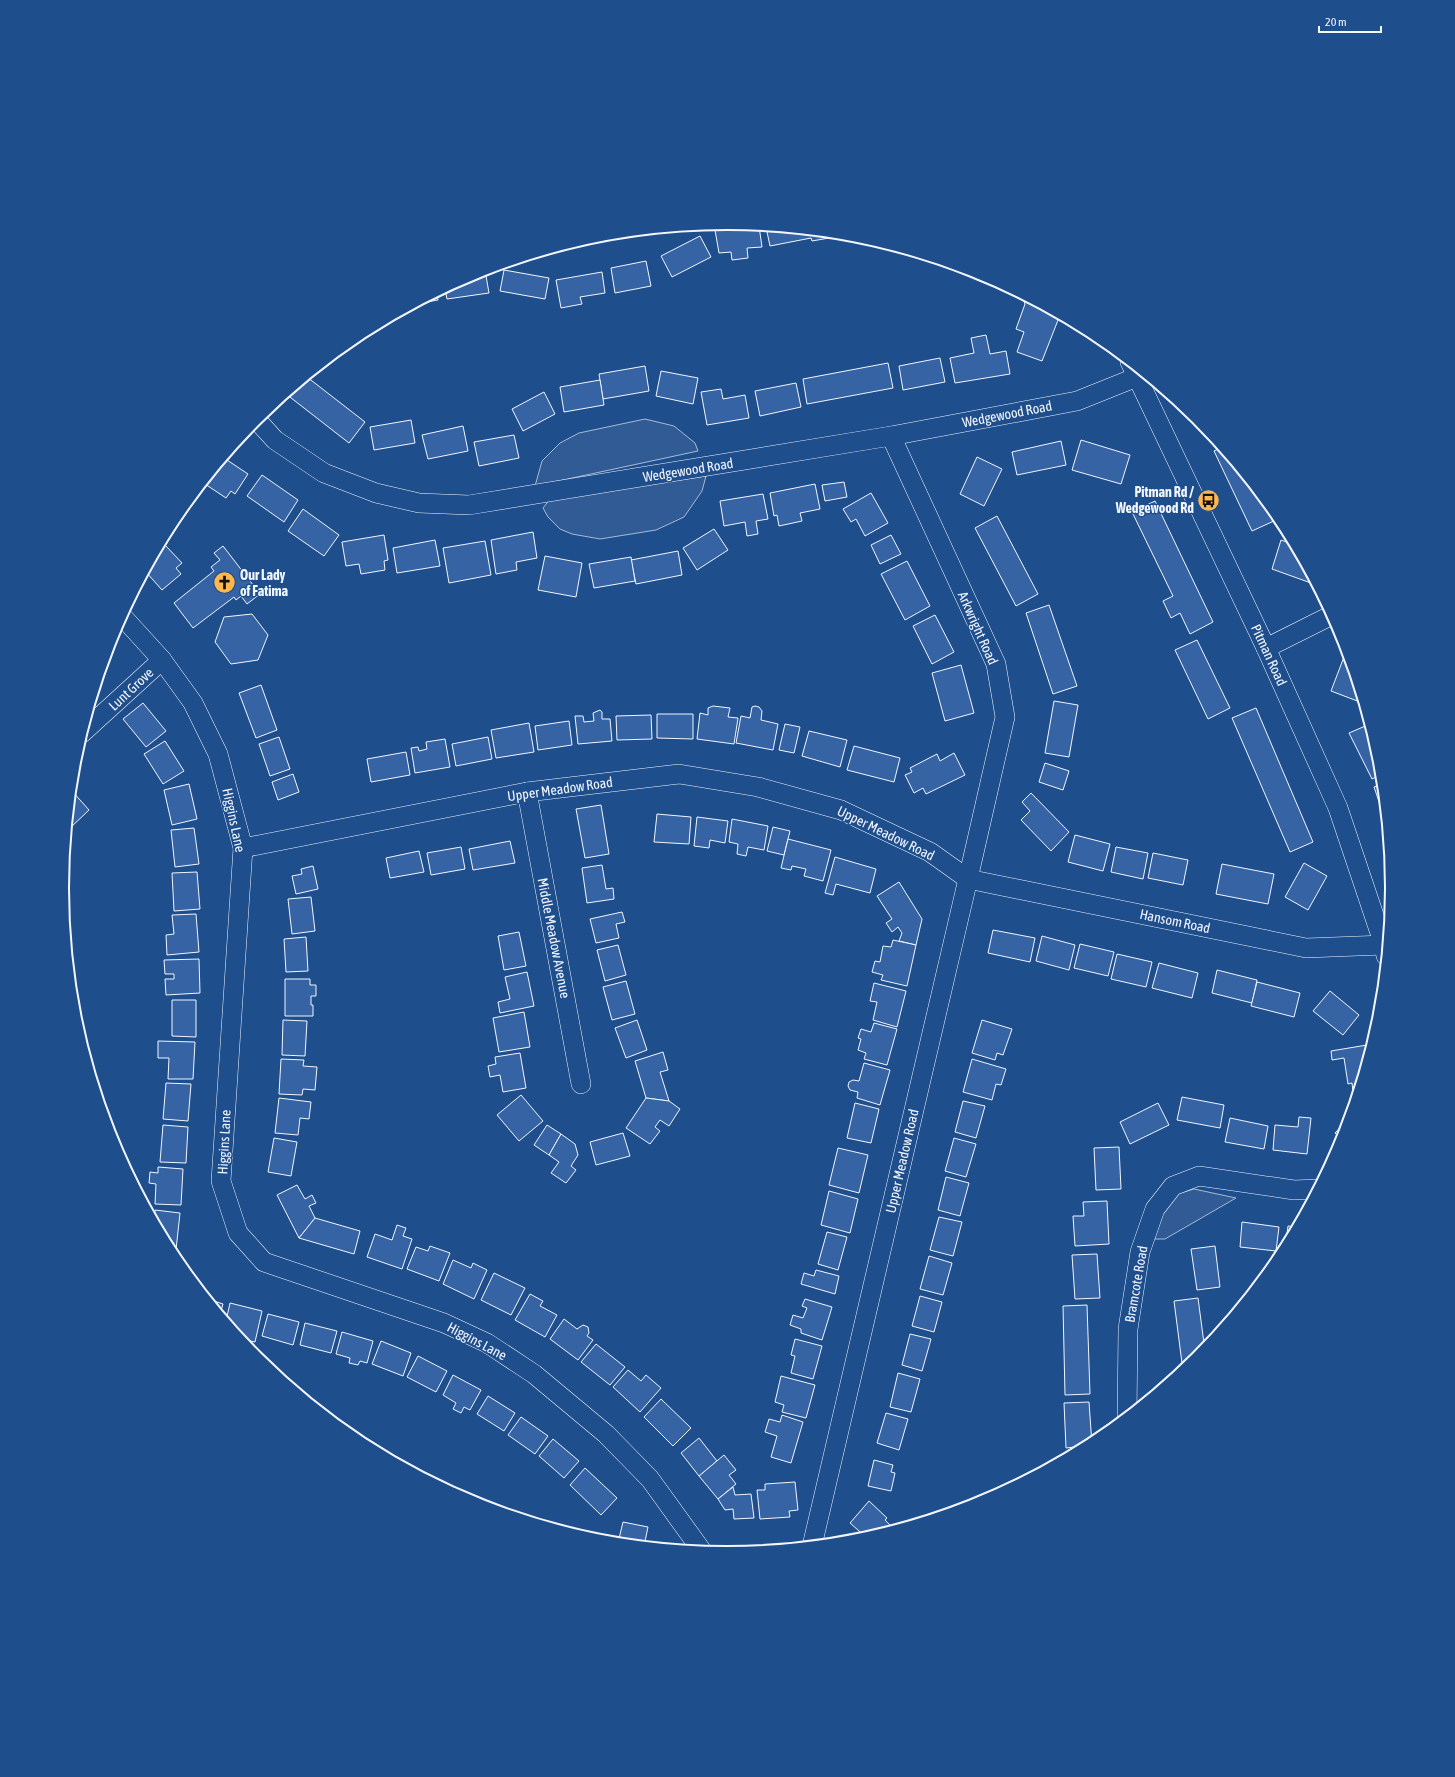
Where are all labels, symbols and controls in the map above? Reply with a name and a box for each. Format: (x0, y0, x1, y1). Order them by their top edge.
scale bar (1319, 8, 1381, 34)
text: 20 m (1325, 15, 1347, 29)
street label: Wedgewood Road (961, 397, 1053, 431)
street label: Wedgewood Road (642, 455, 734, 485)
place label: Pitman Rd / Wedgewood Rd (1115, 484, 1194, 516)
bus stop icon: Pitman Rd / Wedgewood Rd (1196, 487, 1222, 513)
place label: Our Lady of Fatima (240, 567, 289, 599)
church icon: Our Lady of Fatima (212, 570, 238, 596)
street label: Arkwright Road (955, 589, 1001, 667)
street label: Pitman Road (1248, 622, 1290, 688)
street label: Lunt Grove (105, 664, 157, 714)
street label: Upper Meadow Road (506, 774, 614, 804)
street label: Higgins Lane (219, 787, 249, 853)
street label: Upper Meadow Road (835, 803, 937, 863)
street label: Middle Meadow Avenue (535, 877, 573, 999)
street label: Hansom Road (1138, 906, 1212, 936)
street label: Upper Meadow Road (882, 1107, 922, 1215)
street label: Higgins Lane (214, 1109, 234, 1175)
street label: Bramcote Road (1121, 1244, 1151, 1324)
street label: Higgins Lane (445, 1319, 509, 1363)

